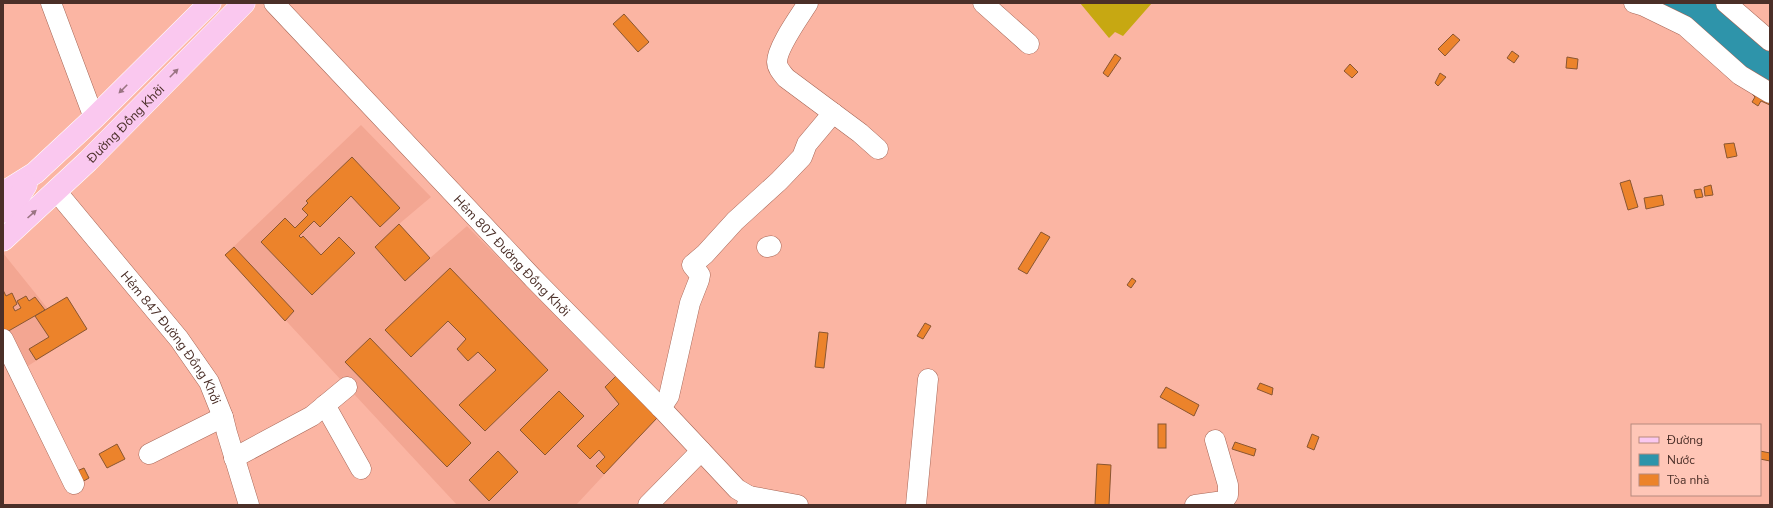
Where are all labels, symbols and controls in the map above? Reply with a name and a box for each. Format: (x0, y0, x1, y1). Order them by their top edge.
one-way arrow (169, 68, 179, 78)
street label: Đường Đồng Khởi (82, 81, 169, 168)
one-way arrow (118, 84, 128, 94)
street label: Hẻm 807 Đường Đồng Khởi (449, 191, 574, 321)
one-way arrow (27, 209, 37, 218)
street label: Hẻm 847 Đường Đồng Khởi (116, 268, 225, 407)
legend (1631, 424, 1761, 496)
text: Đường (1666, 432, 1703, 448)
text: Nước (1667, 452, 1695, 468)
text: Tòa nhà (1667, 472, 1709, 488)

